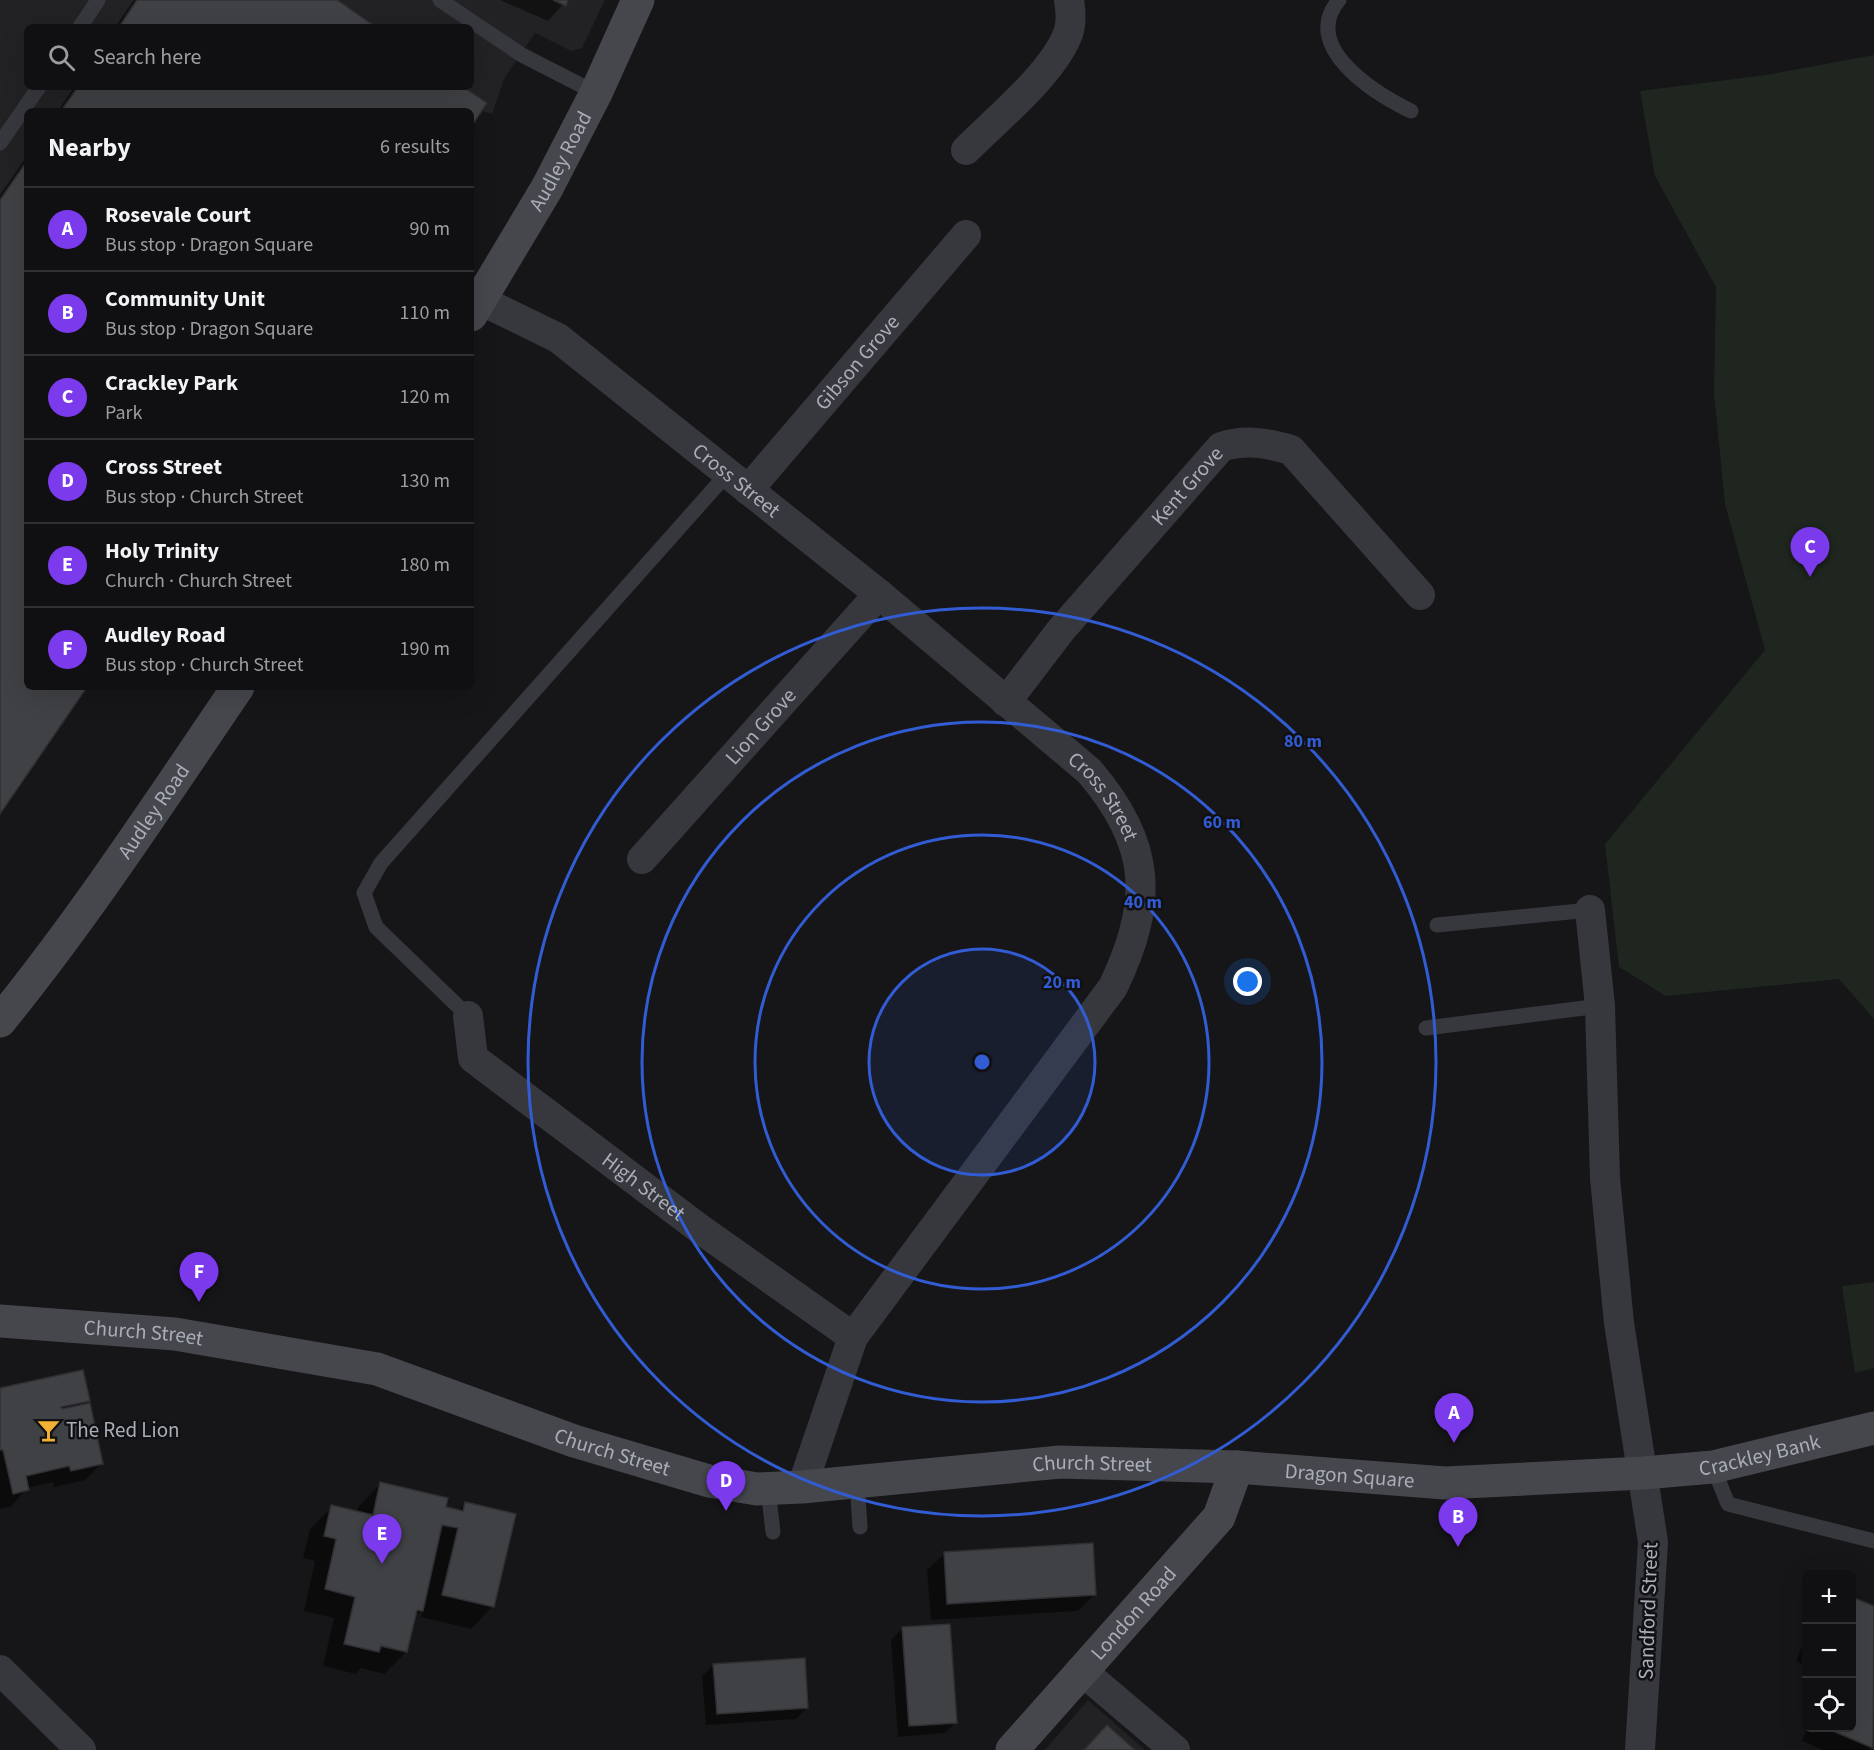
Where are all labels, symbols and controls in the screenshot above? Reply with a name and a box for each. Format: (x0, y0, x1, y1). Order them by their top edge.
search box (24, 24, 474, 90)
icon: search (45, 41, 78, 74)
text: Search here (93, 41, 201, 73)
street label: Audley Road (521, 106, 599, 217)
text: Nearby (48, 129, 131, 166)
text: 6 results (380, 133, 450, 161)
text: Rosevale Court (105, 199, 251, 231)
text: A (62, 215, 73, 243)
text: 90 m (410, 215, 450, 243)
text: Bus stop · Dragon Square (105, 231, 313, 259)
text: Community Unit (105, 283, 265, 315)
text: B (61, 299, 74, 327)
text: 110 m (400, 299, 450, 327)
street label: Gibson Grove (808, 308, 907, 417)
text: Bus stop · Dragon Square (105, 315, 313, 343)
text: Crackley Park (105, 367, 238, 399)
text: C (62, 383, 73, 411)
text: 120 m (400, 383, 450, 411)
text: Park (105, 399, 142, 427)
street label: Cross Street (686, 436, 787, 525)
street label: Kent Grove (1144, 440, 1230, 532)
text: Cross Street (105, 451, 222, 483)
text: D (61, 467, 74, 495)
text: 130 m (400, 467, 450, 495)
text: Bus stop · Church Street (105, 483, 303, 511)
pin: C (1790, 528, 1830, 577)
text: Holy Trinity (105, 535, 219, 567)
text: E (62, 551, 73, 579)
text: 180 m (400, 551, 450, 579)
text: Church · Church Street (105, 567, 292, 595)
text: Audley Road (105, 619, 226, 651)
text: F (62, 635, 73, 663)
text: 190 m (400, 635, 450, 663)
text: Bus stop · Church Street (105, 651, 303, 679)
street label: Lion Grove (718, 681, 803, 771)
text: 80 m (1284, 729, 1322, 754)
street label: Cross Street (1061, 744, 1146, 845)
street label: Audley Road (110, 758, 197, 865)
text: 60 m (1203, 810, 1241, 835)
text: 40 m (1124, 890, 1162, 915)
your location (1233, 967, 1262, 996)
text: 20 m (1043, 970, 1081, 995)
centre of rings (972, 1052, 992, 1072)
street label: High Street (596, 1145, 692, 1228)
pin: F (180, 1252, 218, 1302)
street label: Church Street (83, 1312, 206, 1354)
pin: A (1434, 1394, 1474, 1443)
place label: The Red Lion (66, 1415, 180, 1445)
bar icon: The Red Lion (35, 1417, 61, 1443)
street label: Church Street (550, 1420, 674, 1484)
street label: Crackley Bank (1698, 1426, 1824, 1483)
street label: Church Street (1031, 1447, 1152, 1480)
street label: Dragon Square (1284, 1456, 1416, 1496)
pin: D (706, 1462, 746, 1511)
pin: B (1438, 1498, 1478, 1547)
pin: E (362, 1514, 401, 1564)
street label: Sandford Street (1631, 1542, 1665, 1680)
street label: London Road (1084, 1560, 1184, 1667)
map controls (1802, 1570, 1856, 1732)
button: + (1802, 1570, 1856, 1624)
button: − (1802, 1624, 1856, 1678)
button: locate (1802, 1678, 1856, 1732)

